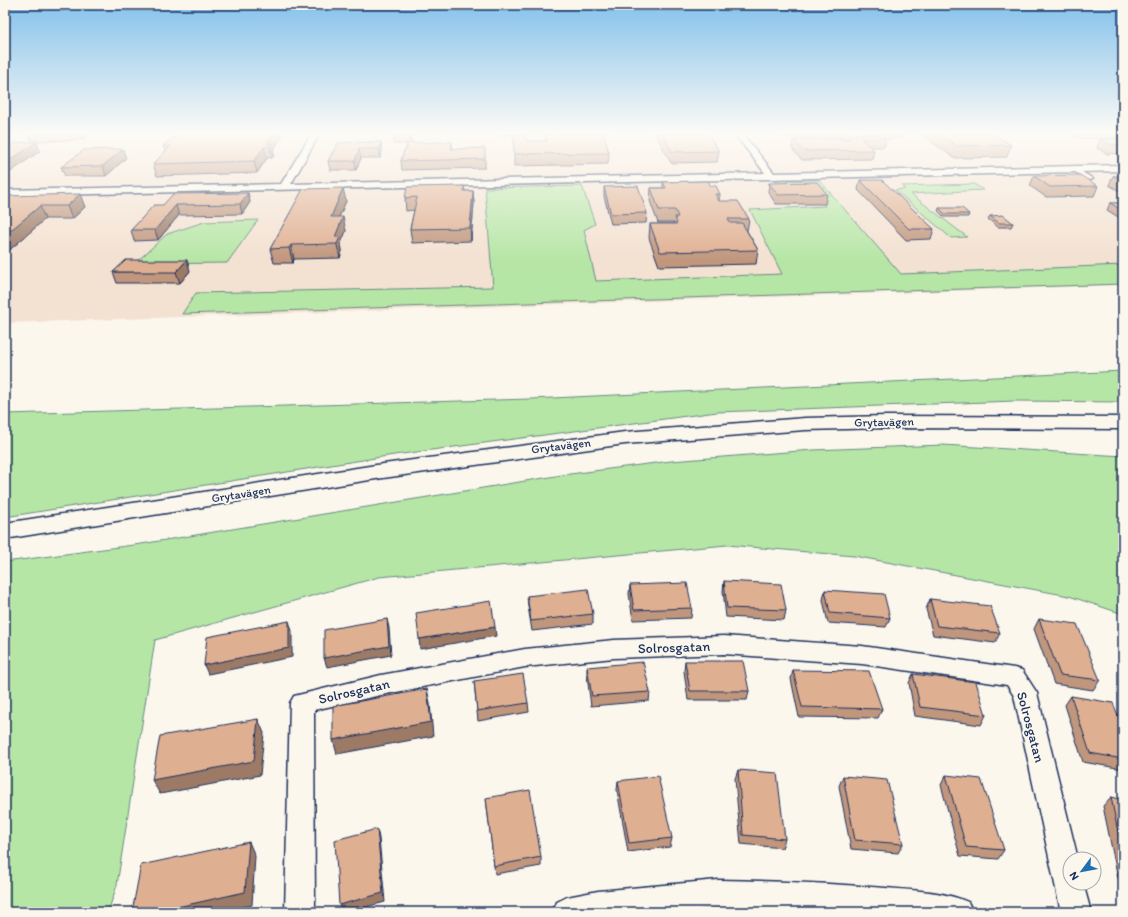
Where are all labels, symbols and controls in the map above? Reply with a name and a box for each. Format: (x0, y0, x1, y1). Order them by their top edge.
street label: Grytavägen (854, 414, 914, 430)
street label: Grytavägen (531, 435, 592, 457)
street label: Grytavägen (210, 482, 272, 506)
street label: Solrosgatan (637, 638, 711, 657)
street label: Solrosgatan (317, 675, 391, 708)
street label: Solrosgatan (1013, 690, 1048, 764)
north arrow (1062, 851, 1102, 891)
text: N (1066, 869, 1081, 883)

